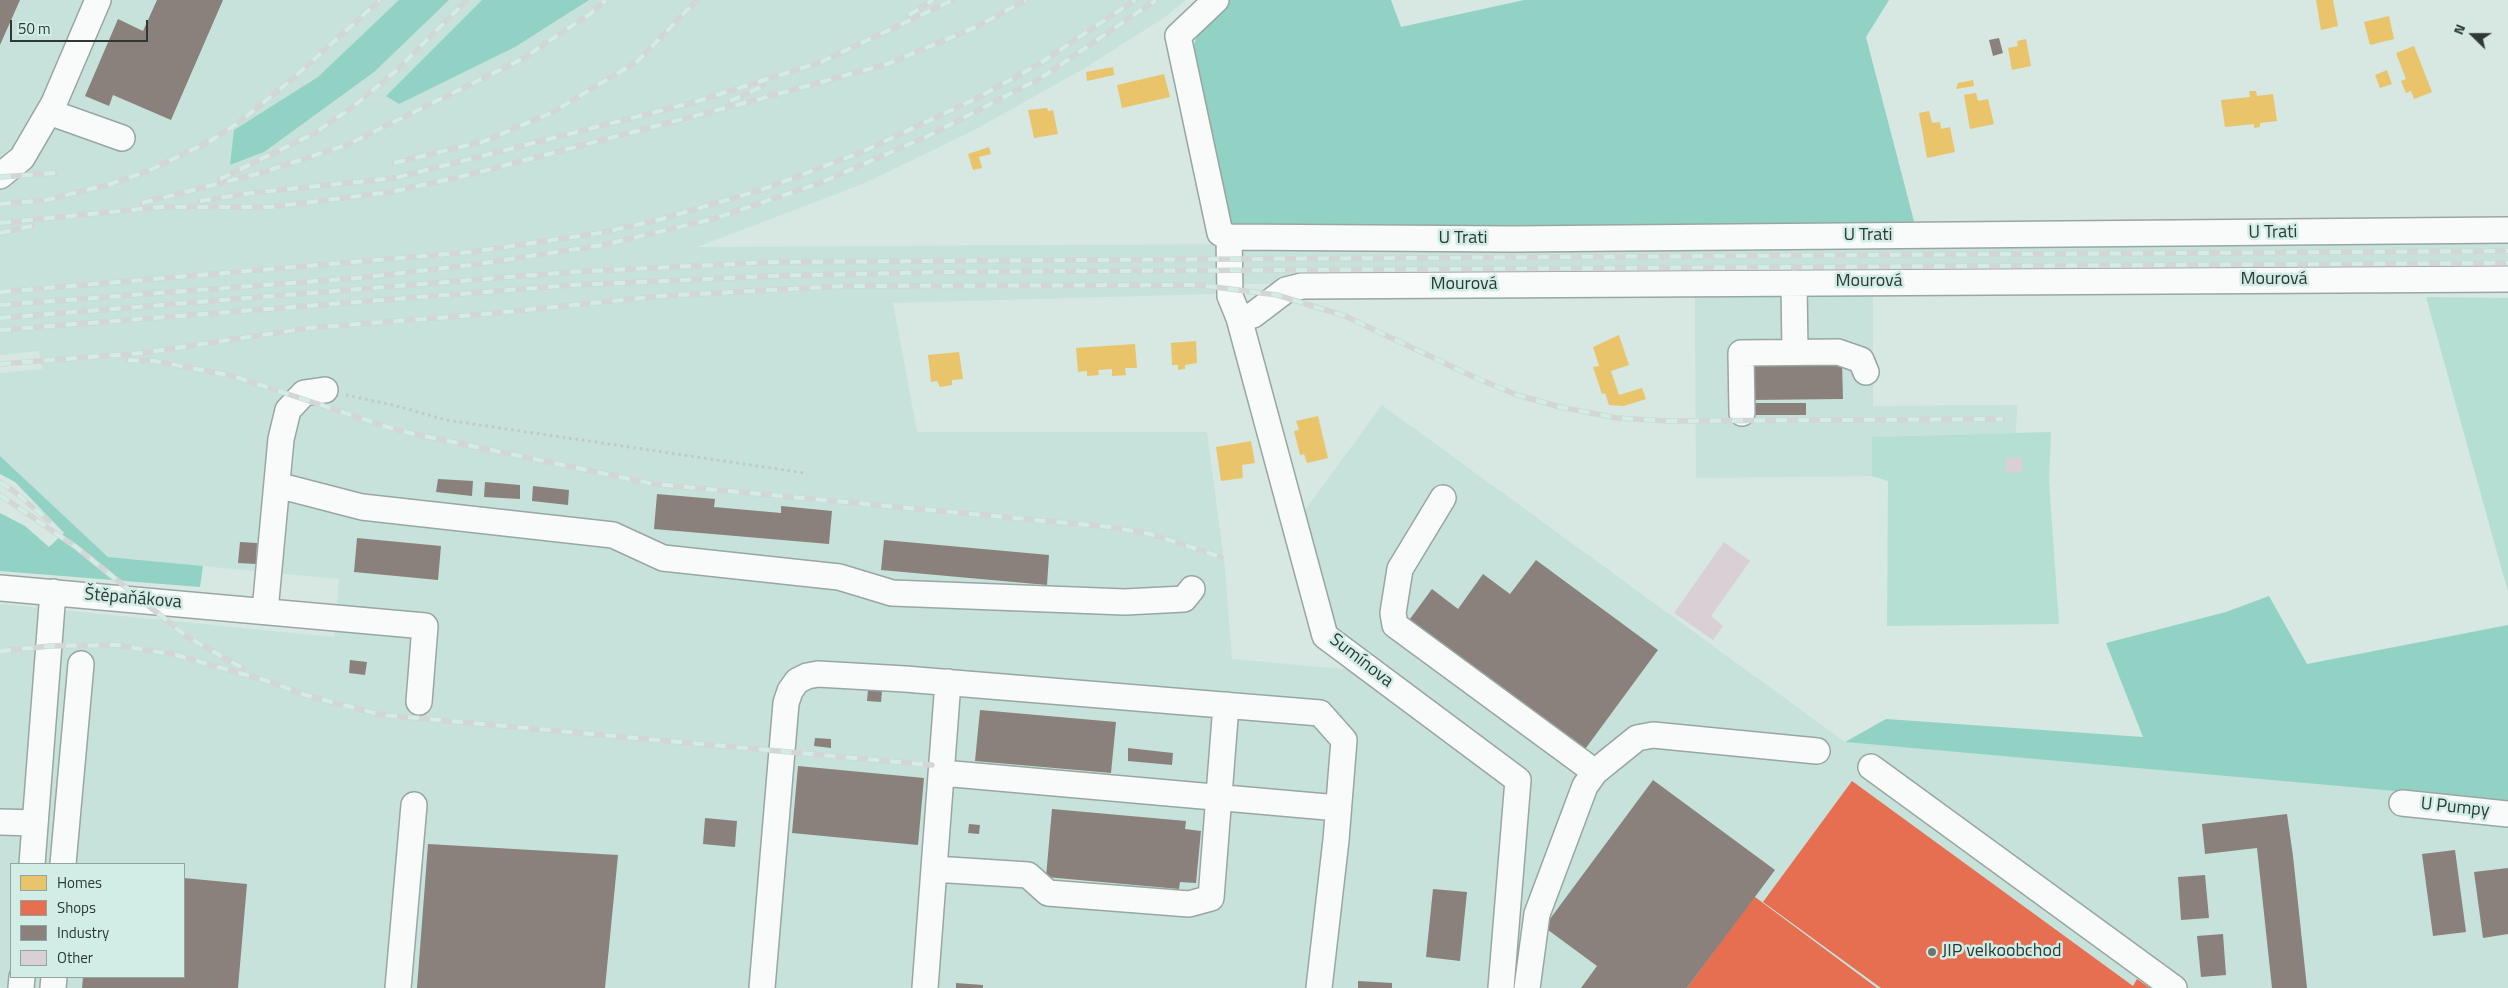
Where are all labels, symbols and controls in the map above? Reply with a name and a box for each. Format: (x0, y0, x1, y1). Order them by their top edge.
scale bar (12, 10, 150, 42)
north arrow (2448, 10, 2498, 60)
text: 50 m (18, 17, 51, 40)
text: N (2447, 21, 2470, 38)
street label: U Trati (2248, 222, 2298, 244)
street label: U Trati (1844, 225, 1892, 247)
street label: U Trati (1439, 228, 1487, 250)
street label: Mourová (2240, 269, 2308, 291)
street label: Mourová (1835, 271, 1903, 293)
street label: Mourová (1430, 274, 1498, 296)
street label: Štěpaňákova (84, 584, 182, 614)
street label: Sumínova (1325, 629, 1397, 693)
street label: U Pumpy (2420, 794, 2490, 822)
legend (10, 863, 185, 978)
text: Homes (57, 871, 102, 894)
text: Shops (57, 896, 96, 919)
text: Industry (57, 921, 109, 944)
place label: JIP velkoobchod (1942, 941, 2061, 963)
text: Other (57, 946, 93, 969)
marker: JIP velkoobchod (1926, 946, 1938, 958)

